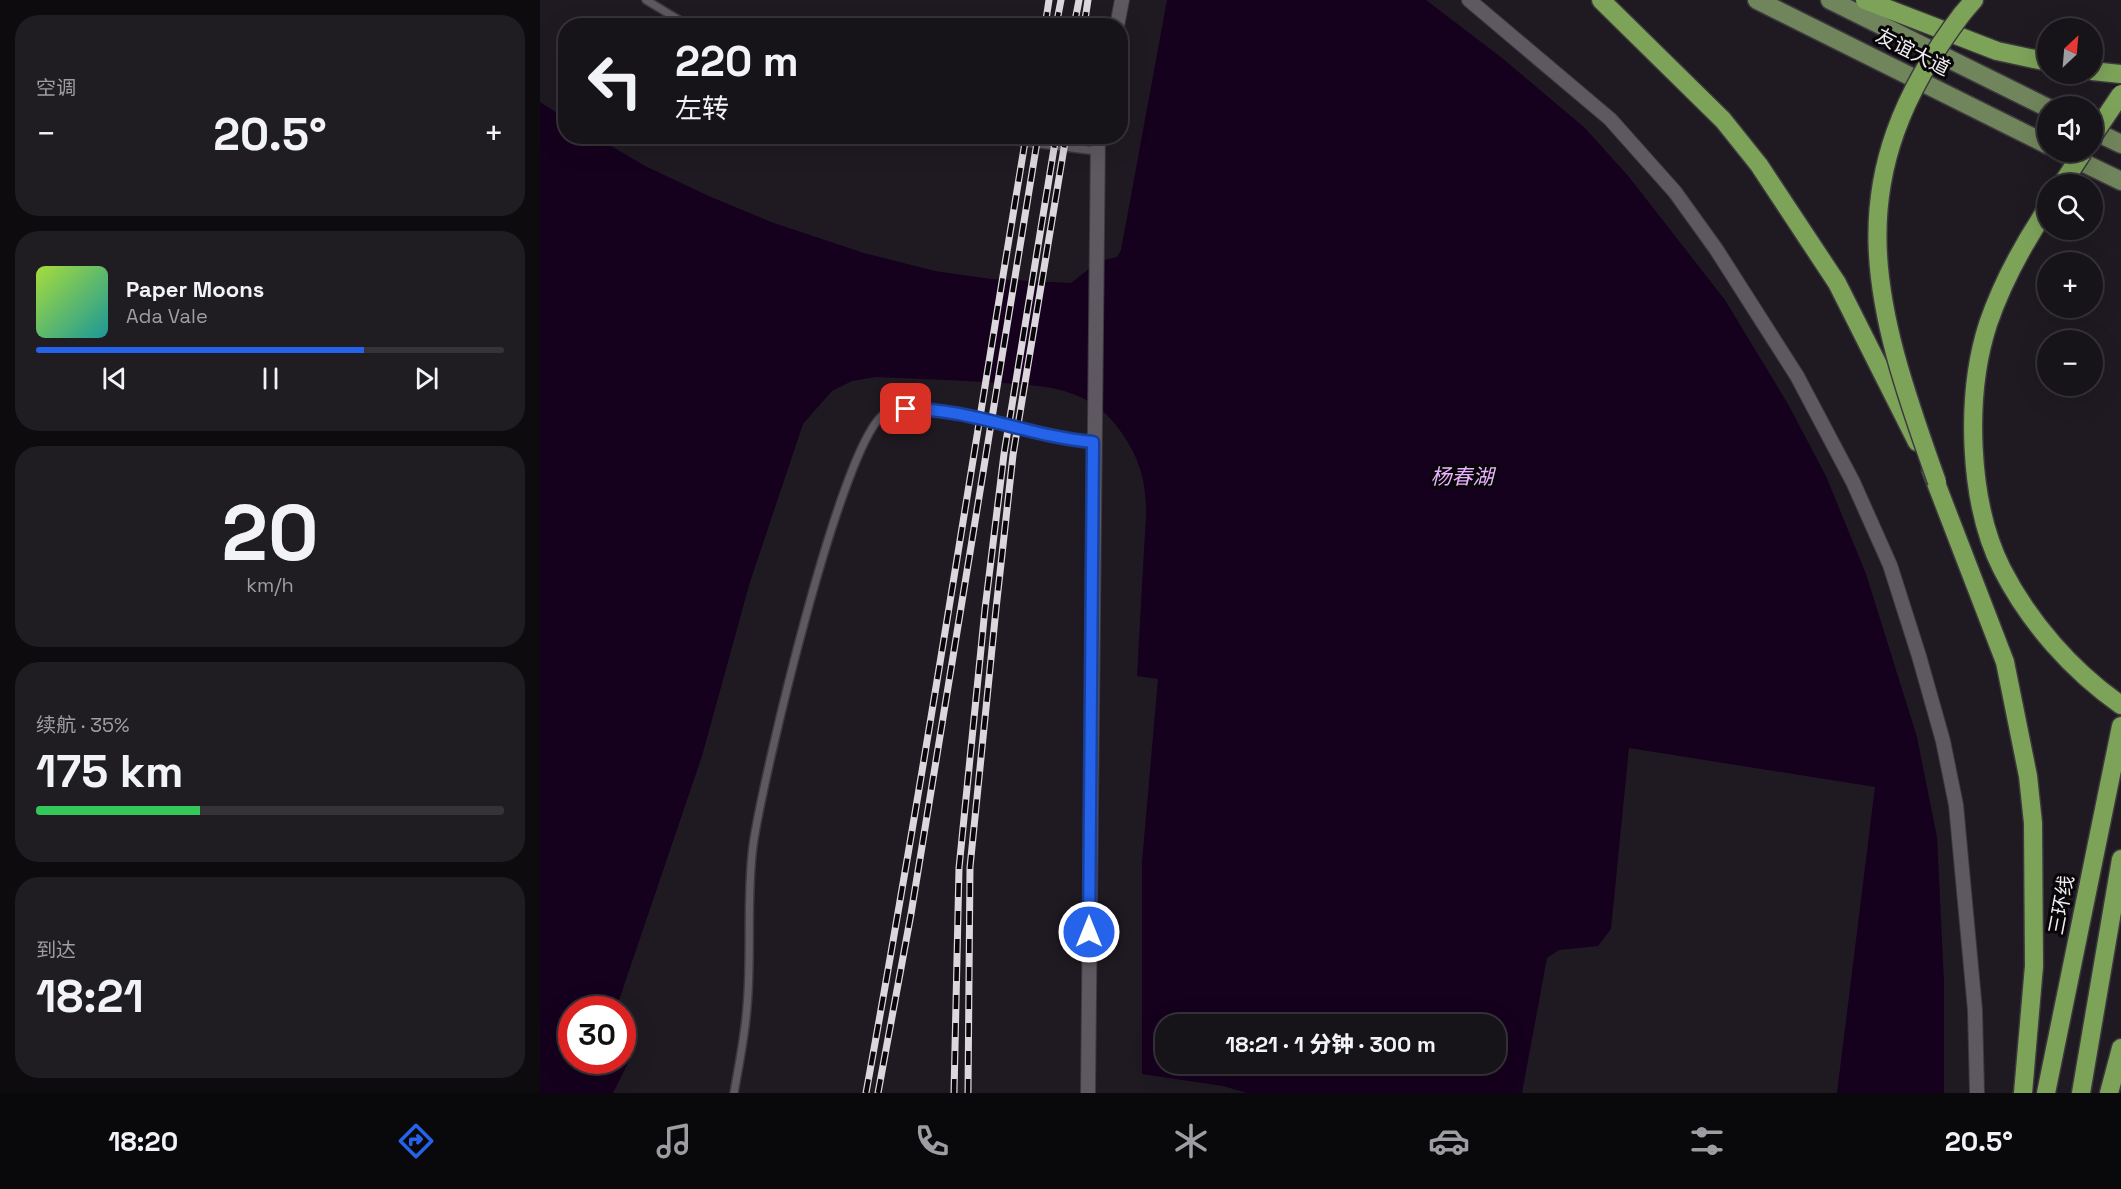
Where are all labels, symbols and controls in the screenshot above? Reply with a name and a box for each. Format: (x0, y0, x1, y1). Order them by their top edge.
north arrow (2037, 18, 2103, 84)
map controls (2037, 18, 2103, 396)
street label: 友谊大道 (1871, 22, 1955, 82)
text: 220 m (675, 35, 799, 88)
icon: left (576, 42, 654, 120)
text: 空调 (36, 75, 76, 101)
text: 左转 (675, 91, 729, 126)
button: sound (2037, 96, 2103, 162)
text: 20.5° (213, 106, 327, 163)
text: − (36, 113, 56, 155)
text: + (484, 113, 504, 155)
button: search (2037, 174, 2103, 240)
button: + (2037, 252, 2103, 318)
text: Paper Moons (126, 275, 264, 303)
text: Ada Vale (126, 303, 208, 329)
button: − (2037, 330, 2103, 396)
icon: previous (98, 362, 131, 395)
icon: pause (254, 362, 287, 395)
icon: next (410, 362, 443, 395)
pin (880, 383, 931, 434)
icon: arrive (889, 392, 922, 425)
water label: 杨春湖 (1431, 463, 1496, 490)
text: 20 (222, 483, 318, 583)
text: km/h (246, 572, 294, 598)
text: 续航 · 35% (36, 712, 130, 738)
text: 175 km (36, 743, 184, 800)
street label: 三环线 (2043, 873, 2079, 937)
position arrow (1057, 900, 1121, 964)
text: 到达 (36, 937, 76, 963)
text: 18:21 (36, 968, 144, 1025)
speed limit sign: 30 (558, 996, 636, 1074)
text: 18:21 · 1 分钟 · 300 m (1225, 1030, 1436, 1058)
icon: directions (395, 1120, 437, 1162)
icon: music (653, 1120, 695, 1162)
icon: phone (911, 1120, 953, 1162)
icon: climate (1170, 1120, 1212, 1162)
icon: car (1428, 1120, 1470, 1162)
icon: filters (1686, 1120, 1728, 1162)
text: 18:20 (108, 1124, 178, 1159)
text: 20.5° (1945, 1124, 2013, 1159)

